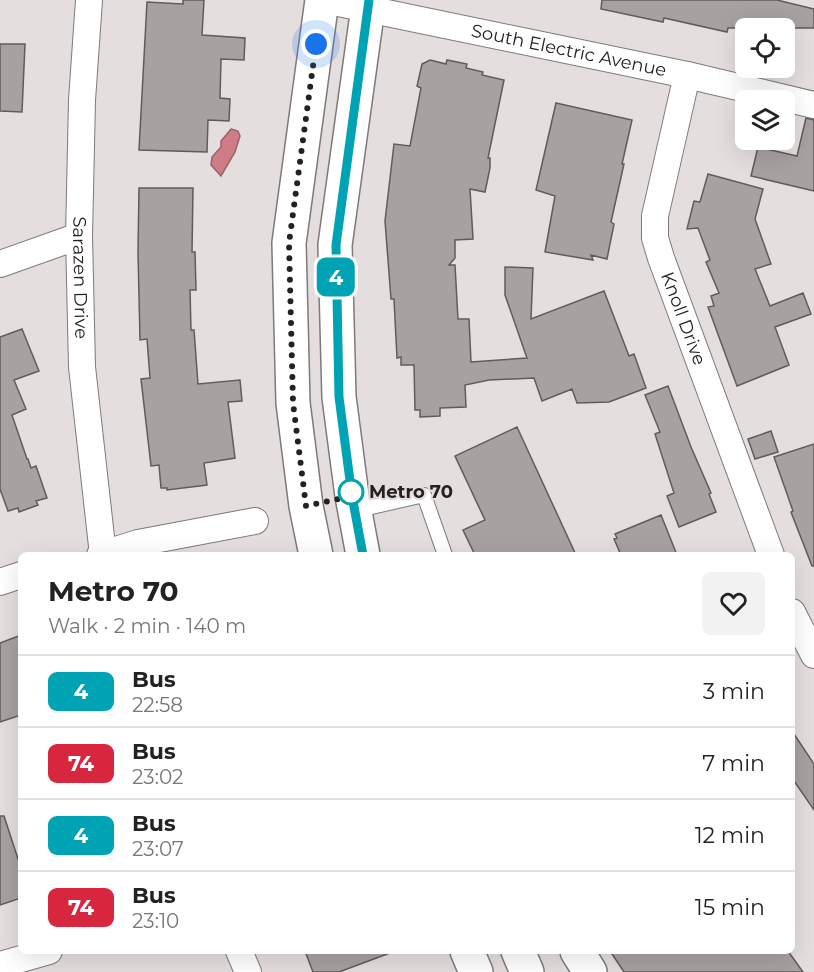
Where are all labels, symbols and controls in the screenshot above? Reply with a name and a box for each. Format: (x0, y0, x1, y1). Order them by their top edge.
map controls (735, 18, 795, 150)
button: locate (735, 18, 795, 78)
street label: South Electric Avenue (469, 20, 669, 81)
your location (301, 29, 331, 59)
button: layers (735, 90, 795, 150)
street label: Sarazen Drive (68, 216, 92, 339)
line badge: 4 (316, 258, 356, 296)
text: 4 (329, 265, 343, 290)
street label: Knoll Drive (656, 269, 711, 368)
marker: Metro 70 (338, 479, 364, 505)
place label: Metro 70 (369, 481, 453, 503)
button: heart (702, 572, 765, 635)
text: Metro 70 (48, 574, 179, 608)
text: Walk · 2 min · 140 m (48, 614, 246, 638)
text: Bus (132, 666, 176, 693)
text: 3 min (703, 678, 765, 705)
text: 4 (74, 679, 88, 704)
text: 22:58 (132, 693, 183, 717)
text: Bus (132, 738, 176, 765)
text: 7 min (702, 750, 765, 777)
text: 74 (68, 751, 94, 776)
text: 23:02 (132, 765, 183, 789)
text: Bus (132, 810, 176, 837)
text: 12 min (695, 822, 765, 849)
text: 4 (74, 823, 88, 848)
text: 23:07 (132, 837, 184, 861)
text: Bus (132, 882, 176, 909)
text: 15 min (695, 894, 765, 921)
text: 74 (68, 895, 94, 920)
text: 23:10 (132, 909, 179, 933)

